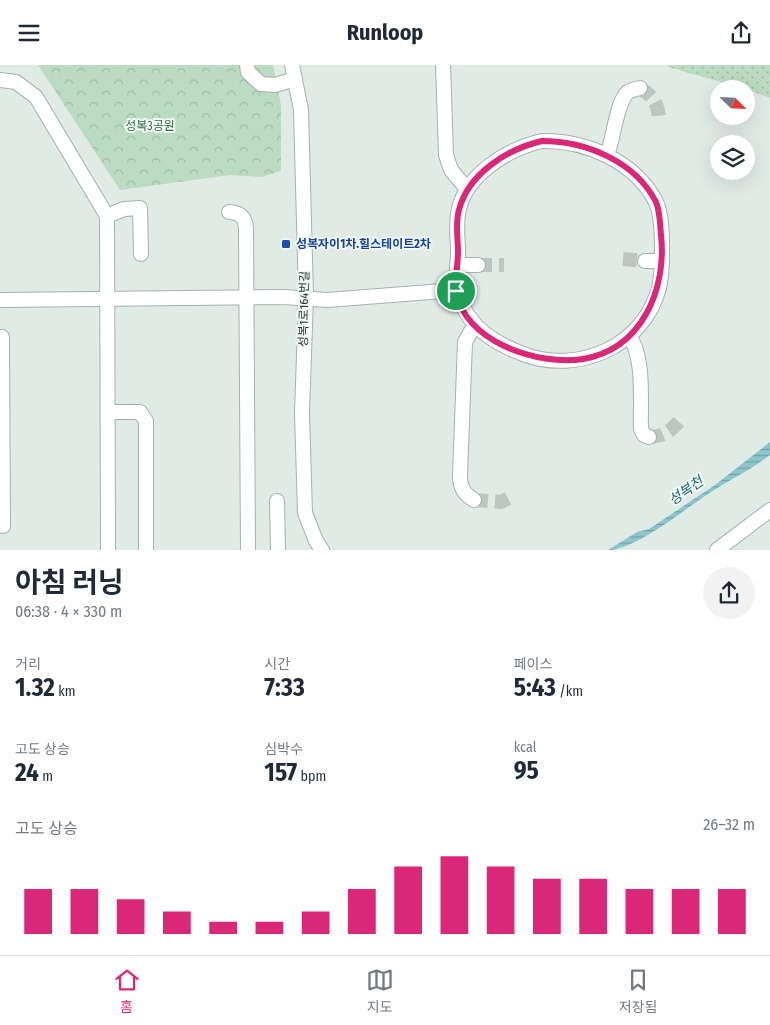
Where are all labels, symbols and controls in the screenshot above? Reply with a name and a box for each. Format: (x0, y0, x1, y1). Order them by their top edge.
icon: menu (15, 19, 43, 47)
text: Runloop (347, 19, 423, 46)
icon: share (727, 19, 755, 47)
north arrow (710, 80, 755, 125)
map controls (710, 80, 755, 180)
park label: 성복3공원 (125, 119, 175, 133)
button: layers (710, 135, 755, 180)
place label: 성복자이1차.힐스테이트2차 (296, 237, 431, 251)
marker: 성복자이1차.힐스테이트2차 (280, 238, 292, 250)
pin (435, 270, 477, 312)
street label: 성복1로164번길 (296, 271, 312, 347)
icon: arrive (442, 277, 470, 305)
water label: 성복천 (665, 472, 708, 509)
text: 아침 러닝 (15, 566, 124, 599)
button: share (703, 567, 755, 619)
text: 06:38 · 4 × 330 m (15, 602, 122, 621)
text: 거리 (15, 656, 41, 673)
text: 시간 (264, 656, 290, 673)
text: 페이스 (514, 656, 552, 673)
text: 1.32 (15, 673, 55, 703)
text: 7:33 (264, 673, 305, 703)
text: 5:43 (514, 673, 556, 703)
text: km (55, 683, 76, 700)
text: /km (556, 683, 583, 700)
text: kcal (514, 739, 536, 756)
text: 고도 상승 (15, 741, 70, 758)
text: 심박수 (264, 741, 303, 758)
text: 95 (514, 756, 539, 786)
text: 24 (15, 758, 39, 788)
text: 157 (264, 758, 297, 788)
text: m (39, 768, 53, 785)
text: bpm (297, 768, 326, 785)
text: 26–32 m (703, 815, 755, 834)
text: 고도 상승 (15, 819, 78, 838)
tab: 홈 (113, 966, 141, 1016)
tab: 지도 (366, 966, 394, 1016)
tab: 저장됨 (619, 966, 657, 1016)

